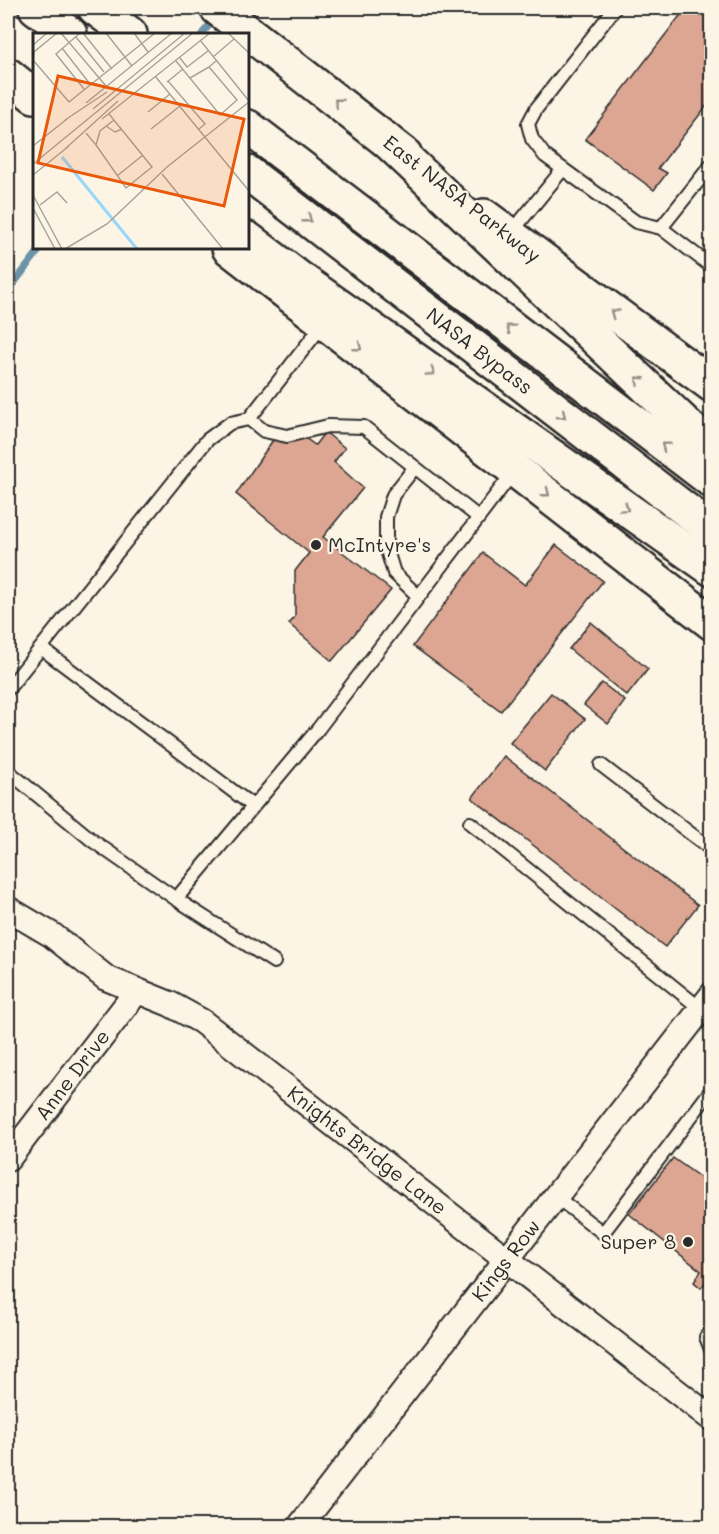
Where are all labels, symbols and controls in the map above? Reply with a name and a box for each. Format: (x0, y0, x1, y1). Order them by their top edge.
inset map (33, 33, 249, 249)
one-way arrow (333, 98, 344, 109)
street label: East NASA Parkway (379, 129, 547, 268)
one-way arrow (301, 212, 312, 223)
street label: NASA Bypass (422, 301, 538, 399)
one-way arrow (609, 309, 620, 320)
one-way arrow (506, 324, 517, 335)
one-way arrow (352, 340, 363, 351)
one-way arrow (424, 365, 435, 376)
one-way arrow (635, 376, 645, 387)
one-way arrow (555, 408, 566, 419)
one-way arrow (661, 442, 672, 453)
one-way arrow (539, 485, 550, 496)
one-way arrow (619, 501, 630, 512)
place label: McIntyre's (328, 531, 431, 557)
marker: McIntyre's (309, 538, 323, 552)
street label: Anne Drive (29, 1024, 115, 1125)
street label: Knights Bridge Lane (283, 1079, 453, 1220)
street label: Kings Row (465, 1213, 545, 1306)
place label: Super 8 (601, 1228, 676, 1254)
marker: Super 8 (681, 1235, 695, 1249)

